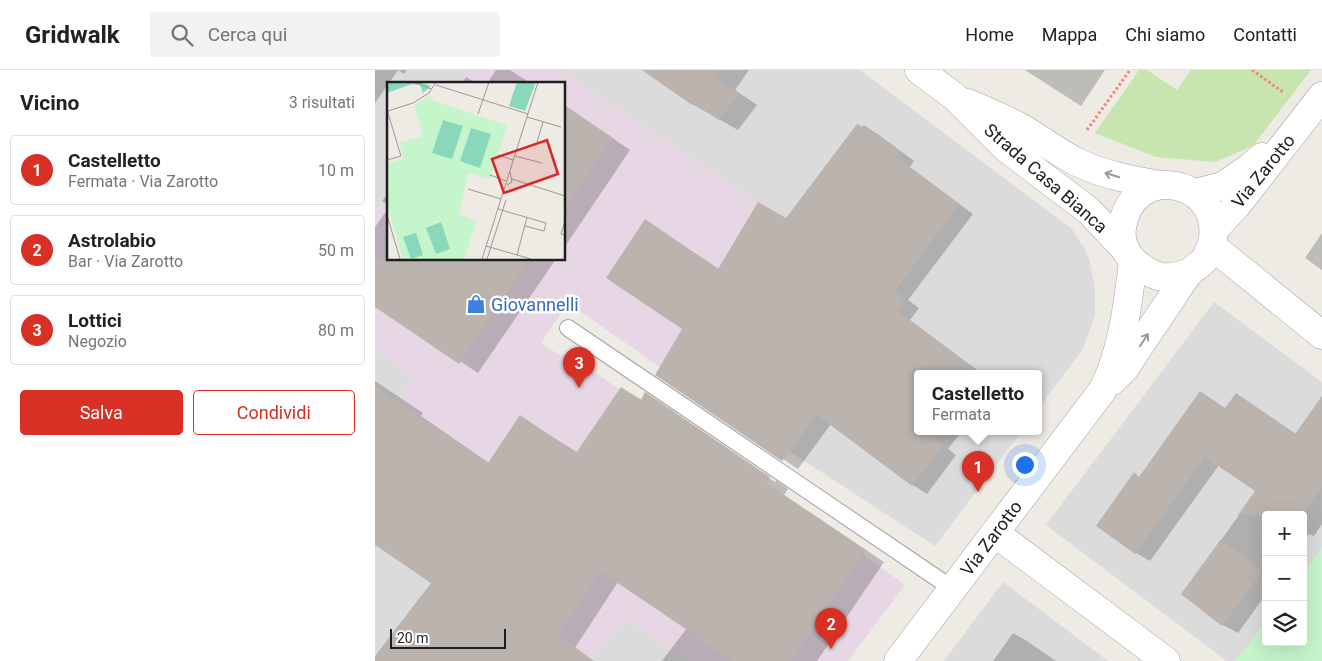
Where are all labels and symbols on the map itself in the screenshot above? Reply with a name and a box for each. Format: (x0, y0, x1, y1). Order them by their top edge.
inset map (387, 82, 565, 260)
street label: Strada Casa Bianca (980, 119, 1112, 237)
street label: Via Zarotto (1227, 130, 1299, 212)
one-way arrow (1105, 170, 1120, 179)
shop icon: Giovannelli (465, 293, 487, 315)
place label: Giovannelli (491, 294, 579, 315)
one-way arrow (1139, 333, 1149, 347)
pin: 3 (563, 347, 595, 388)
pin: 1 (962, 451, 994, 492)
your location (1012, 452, 1038, 478)
street label: Via Zarotto (956, 496, 1026, 580)
pin: 2 (815, 608, 847, 649)
scale bar (390, 626, 506, 649)

